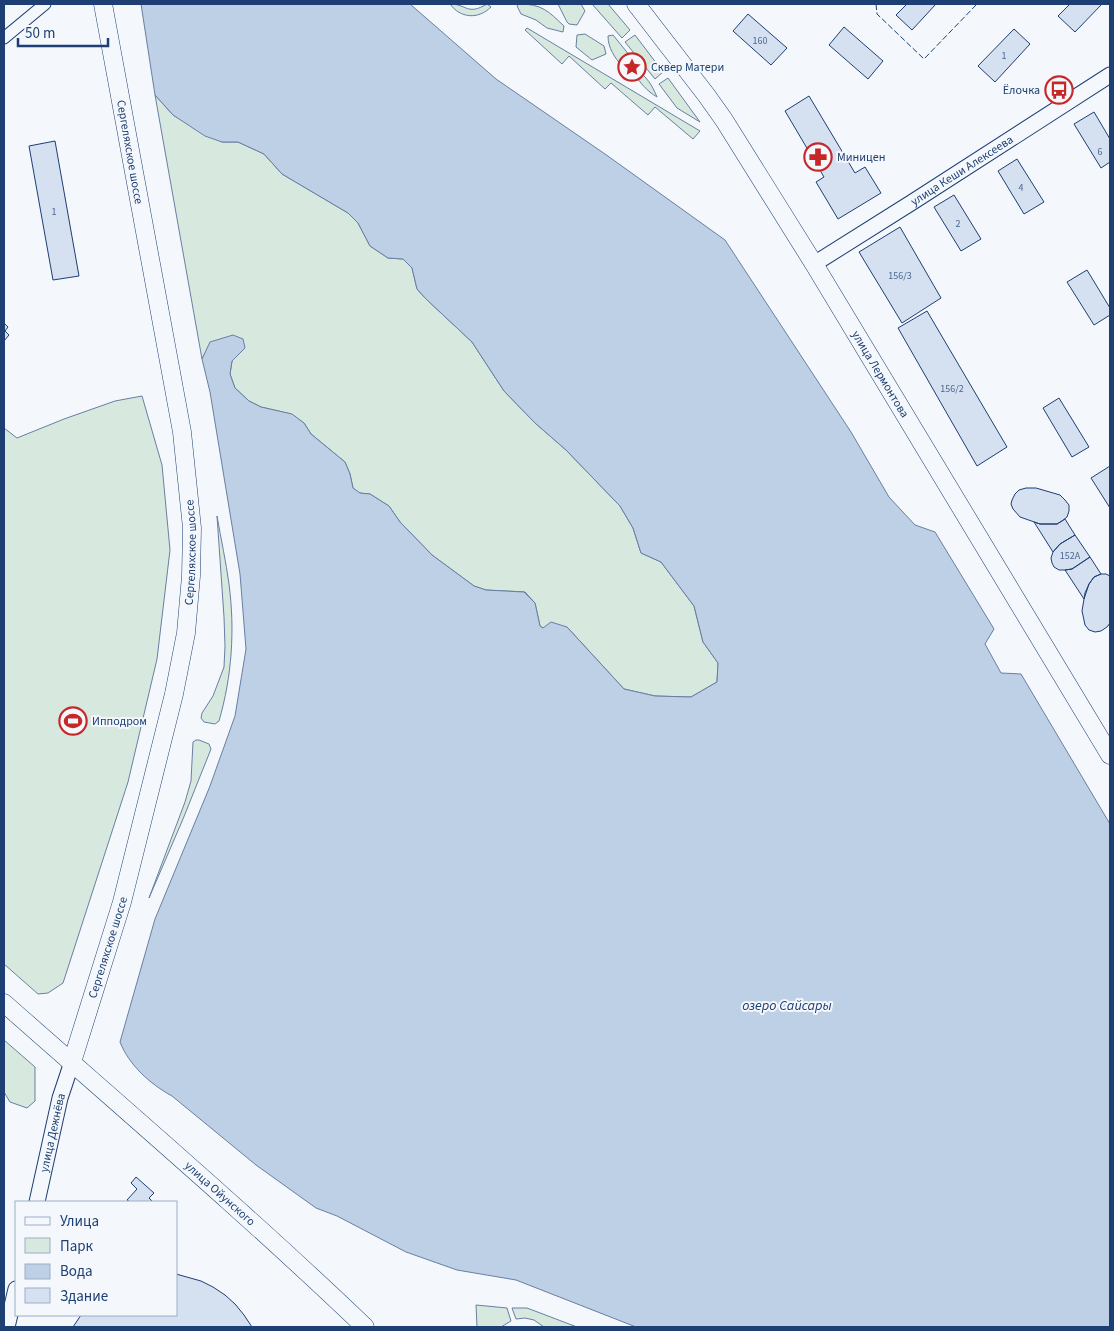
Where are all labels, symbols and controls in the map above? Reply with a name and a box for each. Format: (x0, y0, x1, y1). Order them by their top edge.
scale bar (18, 15, 108, 47)
text: 50 m (25, 23, 55, 44)
house number: 160 (753, 34, 767, 48)
house number: 1 (1002, 49, 1007, 63)
place icon: Сквер Матери (617, 52, 647, 82)
place label: Сквер Матери (651, 59, 724, 76)
bus stop icon: Ёлочка (1044, 75, 1074, 105)
place label: Ёлочка (1003, 82, 1040, 99)
street label: Сергеляхское шоссе (112, 99, 147, 206)
street label: улица Кеши Алексеева (907, 131, 1017, 210)
pharmacy icon: Миницен (803, 142, 833, 172)
house number: 6 (1098, 145, 1103, 159)
place label: Миницен (837, 149, 885, 166)
house number: 4 (1019, 181, 1024, 195)
house number: 1 (52, 205, 57, 219)
house number: 2 (956, 217, 961, 231)
house number: 156/3 (888, 269, 912, 283)
street label: улица Лермонтова (847, 328, 913, 421)
house number: 156/2 (940, 382, 964, 396)
street label: Сергеляхское шоссе (180, 499, 201, 606)
house number: 152А (1060, 549, 1081, 563)
sports icon: Ипподром (58, 706, 88, 736)
place label: Ипподром (92, 713, 147, 730)
street label: Сергеляхское шоссе (84, 895, 132, 1001)
water label: озеро Сайсары (742, 996, 832, 1016)
street label: улица Дежнёва (36, 1091, 70, 1174)
street label: улица Ойунского (181, 1158, 259, 1230)
legend (15, 1201, 178, 1316)
text: Улица (60, 1211, 99, 1232)
text: Парк (60, 1236, 94, 1257)
text: Вода (60, 1261, 93, 1282)
text: Здание (60, 1286, 108, 1307)

